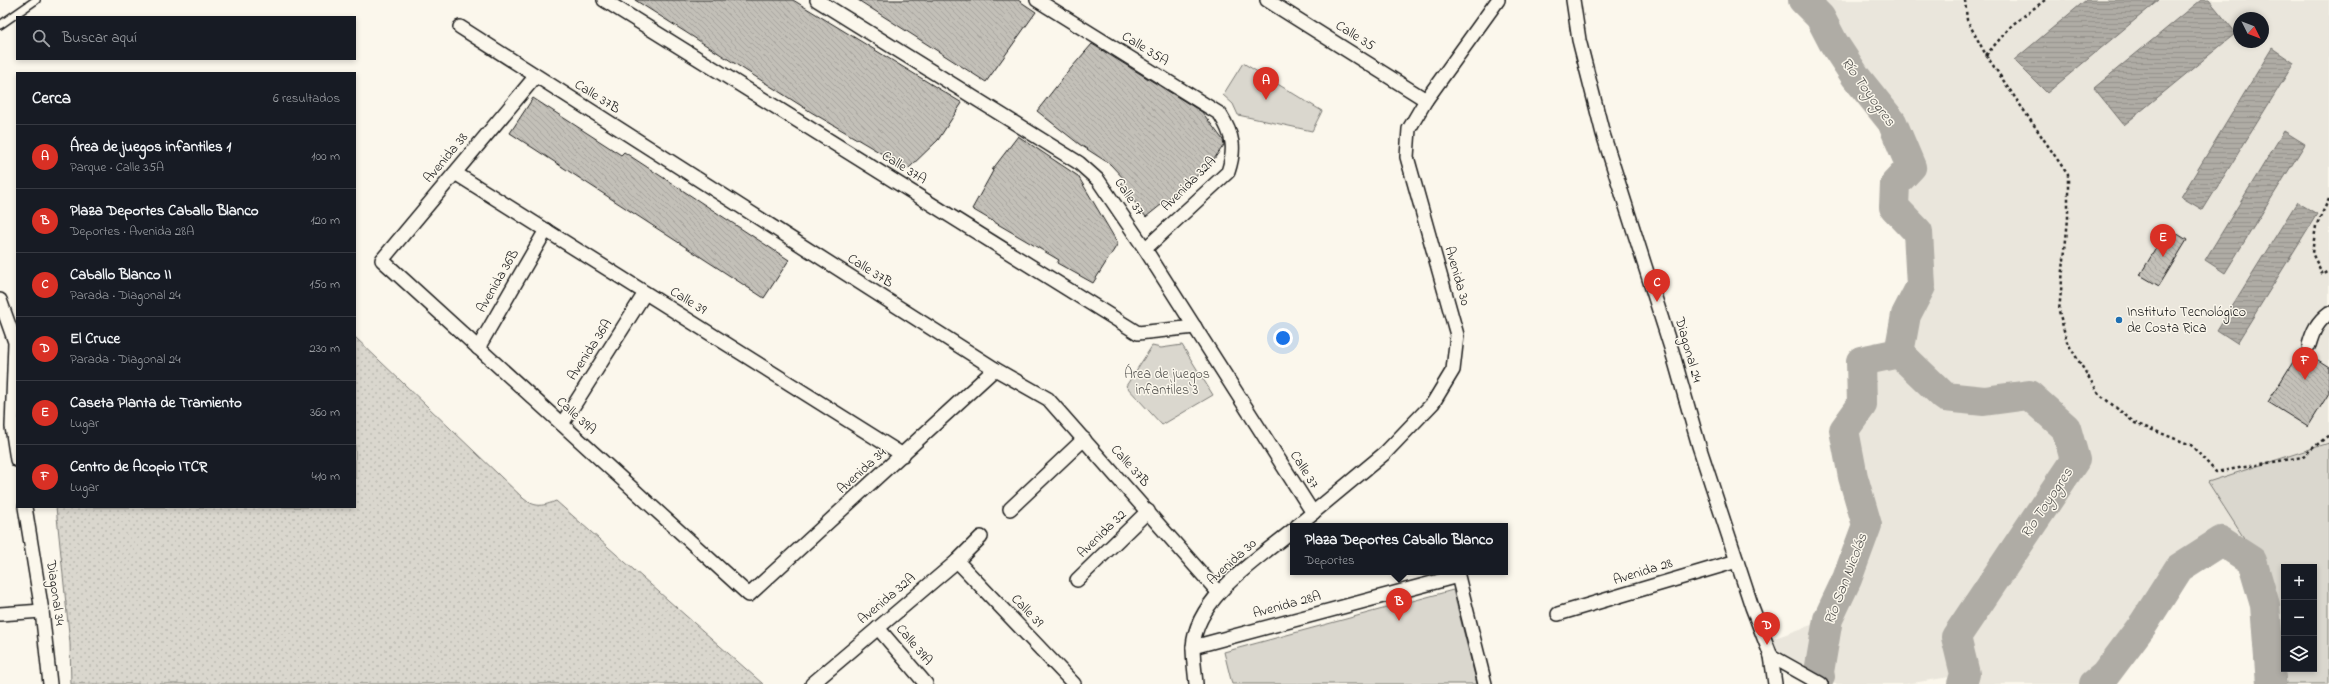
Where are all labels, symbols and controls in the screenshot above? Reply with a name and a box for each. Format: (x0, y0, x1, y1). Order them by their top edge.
north arrow (2233, 12, 2269, 48)
search box (16, 16, 356, 60)
street label: Calle 35 (1331, 16, 1379, 56)
street label: Calle 35A (1117, 26, 1173, 72)
icon: search (30, 27, 52, 49)
text: Buscar aquí (62, 27, 137, 49)
water label: Río Toyogres (1835, 53, 1901, 132)
pin: A (1253, 67, 1279, 100)
street label: Calle 37B (570, 75, 624, 119)
text: Cerca (32, 86, 71, 111)
text: 6 resultados (273, 89, 340, 108)
street label: Avenida 38 (419, 128, 473, 188)
text: Área de juegos infantiles 1 (70, 136, 231, 158)
street label: Calle 37A (877, 146, 931, 190)
text: A (41, 147, 49, 166)
text: 100 m (311, 147, 340, 166)
street label: Avenida 32A (1157, 152, 1221, 216)
text: Parque · Calle 35A (70, 158, 164, 177)
street label: Calle 37 (1109, 174, 1149, 220)
text: Plaza Deportes Caballo Blanco (70, 200, 259, 222)
text: B (41, 211, 49, 230)
text: 120 m (310, 211, 340, 230)
text: Deportes · Avenida 28A (70, 222, 194, 241)
pin: E (2150, 224, 2176, 257)
street label: Avenida 30 (1439, 244, 1475, 308)
street label: Avenida 36B (471, 245, 525, 317)
street label: Calle 37B (843, 249, 897, 293)
text: Caballo Blanco II (70, 264, 171, 286)
pin: C (1644, 269, 1670, 302)
text: C (41, 275, 49, 294)
text: 150 m (309, 275, 340, 294)
street label: Calle 39 (666, 282, 711, 321)
text: Parada · Diagonal 24 (70, 286, 181, 305)
place label: Instituto Tecnológico de Costa Rica (2127, 302, 2246, 339)
street label: Diagonal 24 (1667, 314, 1707, 386)
street label: Avenida 36A (562, 315, 618, 385)
marker: Instituto Tecnológico de Costa Rica (2114, 315, 2124, 325)
text: El Cruce (70, 328, 120, 350)
your location (1273, 328, 1293, 348)
text: D (40, 339, 50, 358)
text: 230 m (309, 339, 340, 358)
pin: F (2292, 347, 2318, 380)
text: Parada · Diagonal 24 (70, 350, 181, 369)
park label: Área de juegos infantiles 3 (1124, 363, 1210, 401)
text: Caseta Planta de Tramiento (70, 392, 242, 414)
street label: Calle 39A (551, 392, 601, 440)
text: E (41, 403, 49, 422)
text: 360 m (310, 403, 340, 422)
text: Lugar (70, 414, 99, 433)
street label: Calle 37B (1105, 440, 1155, 492)
street label: Avenida 34 (832, 443, 892, 499)
street label: Calle 37 (1284, 447, 1324, 493)
text: Centro de Acopio ITCR (70, 456, 207, 478)
water label: Río Toyogres (2015, 463, 2080, 543)
text: F (41, 467, 49, 486)
text: 410 m (312, 467, 340, 486)
text: Lugar (70, 478, 99, 497)
street label: Avenida 32 (1072, 505, 1132, 563)
popup (1290, 523, 1508, 575)
text: Plaza Deportes Caballo Blanco (1305, 529, 1493, 551)
water label: Río San Nicolás (1819, 530, 1874, 628)
street label: Avenida 30 (1202, 534, 1262, 590)
text: Deportes (1305, 551, 1355, 570)
street label: Avenida 28 (1611, 553, 1675, 591)
street label: Diagonal 34 (39, 558, 70, 627)
map controls (2281, 564, 2317, 672)
button: + (2281, 564, 2317, 600)
street label: Avenida 32A (853, 568, 921, 630)
street label: Avenida 28A (1251, 586, 1323, 624)
pin: B (1386, 588, 1412, 621)
street label: Calle 39 (1006, 589, 1049, 633)
button: − (2281, 600, 2317, 636)
pin: D (1754, 612, 1780, 645)
street label: Calle 39A (890, 620, 938, 670)
button: layers (2281, 636, 2317, 672)

